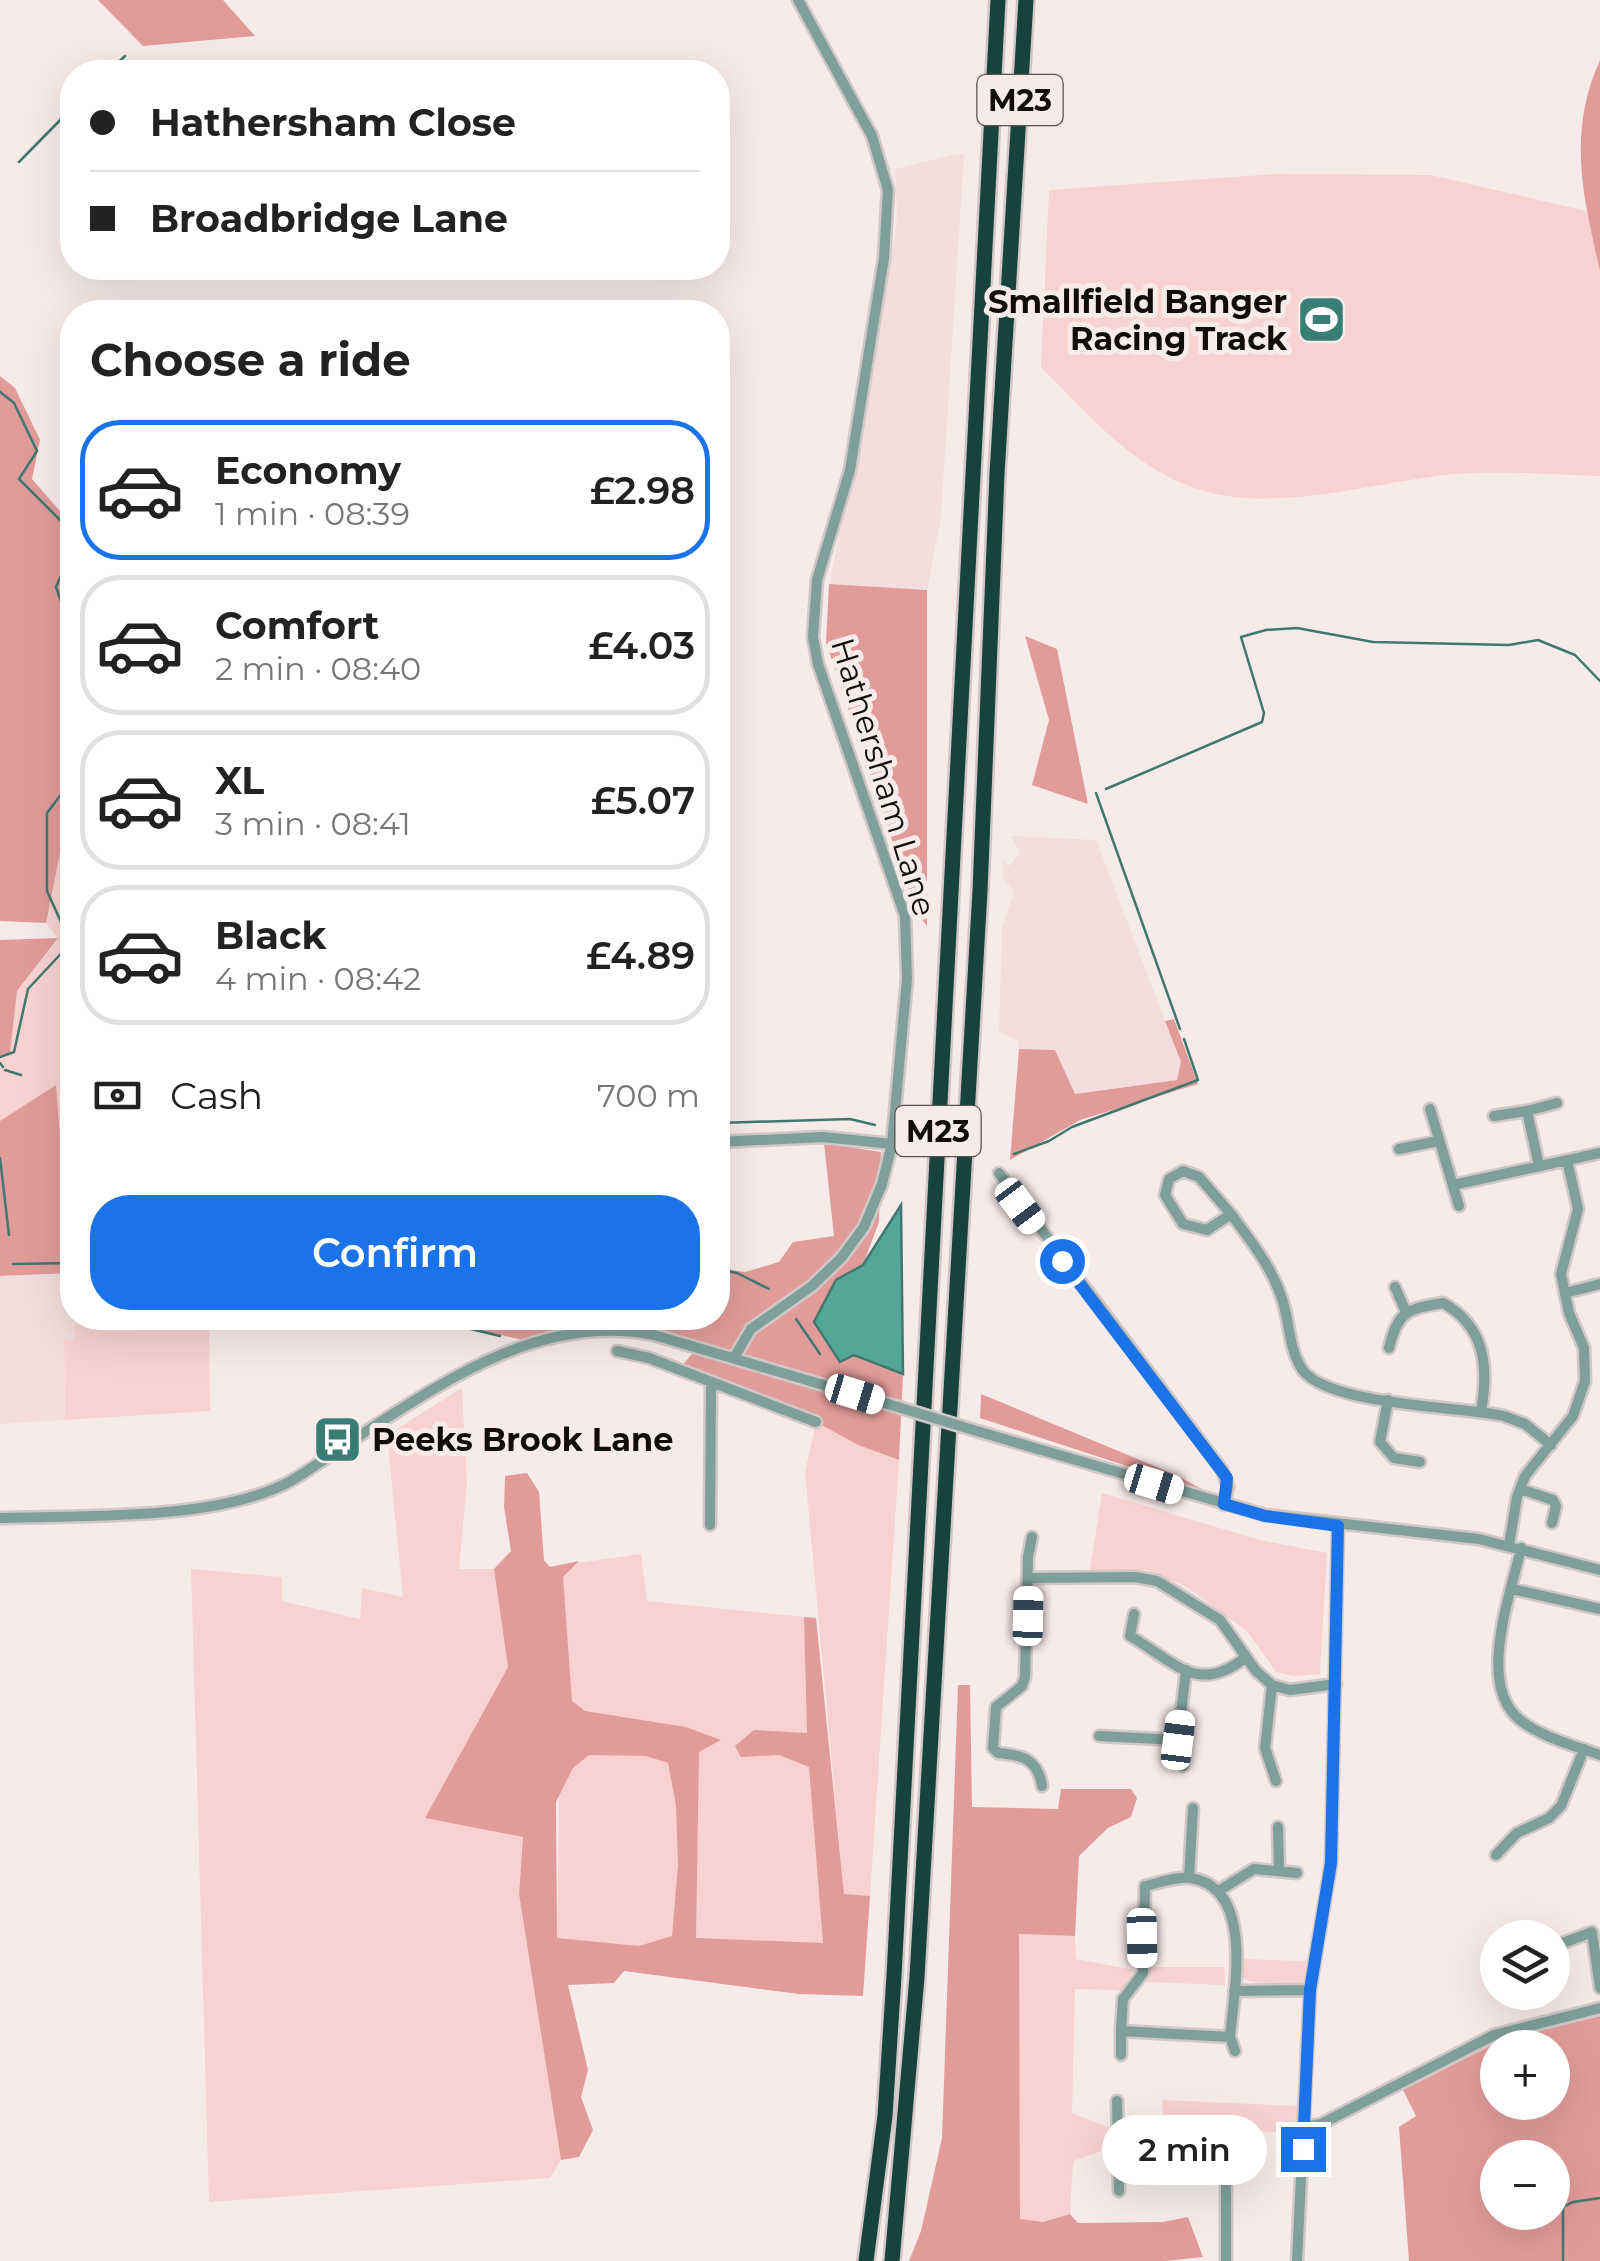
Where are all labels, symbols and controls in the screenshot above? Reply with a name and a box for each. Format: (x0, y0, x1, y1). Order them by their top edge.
road number: M23 (978, 75, 1062, 125)
text: Hathersham Close (150, 99, 516, 146)
text: Broadbridge Lane (150, 195, 508, 242)
place label: Smallfield Banger Racing Track (988, 282, 1288, 358)
sports icon: Smallfield Banger Racing Track (1296, 293, 1348, 345)
text: Choose a ride (90, 332, 411, 387)
icon: car (95, 445, 185, 535)
text: Economy (215, 447, 401, 494)
text: £2.98 (590, 467, 695, 514)
text: 1 min · 08:39 (215, 494, 410, 533)
icon: car (95, 600, 185, 690)
text: Comfort (215, 602, 379, 649)
text: £4.03 (588, 622, 695, 669)
street label: Hathersham Lane (823, 633, 945, 921)
text: 2 min · 08:40 (215, 649, 421, 688)
icon: car (95, 755, 185, 845)
text: XL (215, 757, 264, 804)
text: £5.07 (591, 777, 695, 824)
text: 3 min · 08:41 (215, 804, 411, 843)
icon: car (95, 910, 185, 1000)
text: Black (215, 912, 326, 959)
text: £4.89 (586, 932, 695, 979)
text: 4 min · 08:42 (215, 959, 421, 998)
icon: cash (90, 1068, 145, 1123)
text: Cash (170, 1072, 263, 1119)
text: 700 m (597, 1076, 700, 1115)
road number: M23 (896, 1106, 980, 1156)
car (990, 1173, 1050, 1239)
button: Confirm (90, 1195, 700, 1310)
route start (1040, 1239, 1085, 1284)
car (822, 1371, 888, 1417)
bus stop icon: Peeks Brook Lane (311, 1413, 363, 1465)
place label: Peeks Brook Lane (372, 1420, 673, 1459)
car (1121, 1461, 1187, 1507)
car (1012, 1586, 1044, 1646)
car (1159, 1708, 1197, 1772)
car (1126, 1908, 1158, 1968)
map controls (1480, 1920, 1570, 2230)
button: layers (1480, 1920, 1570, 2010)
button: + (1480, 2030, 1570, 2120)
callout: 2 min (1103, 2114, 1268, 2184)
route end (1281, 2127, 1326, 2172)
text: 2 min (1138, 2130, 1231, 2169)
button: − (1480, 2140, 1570, 2230)

